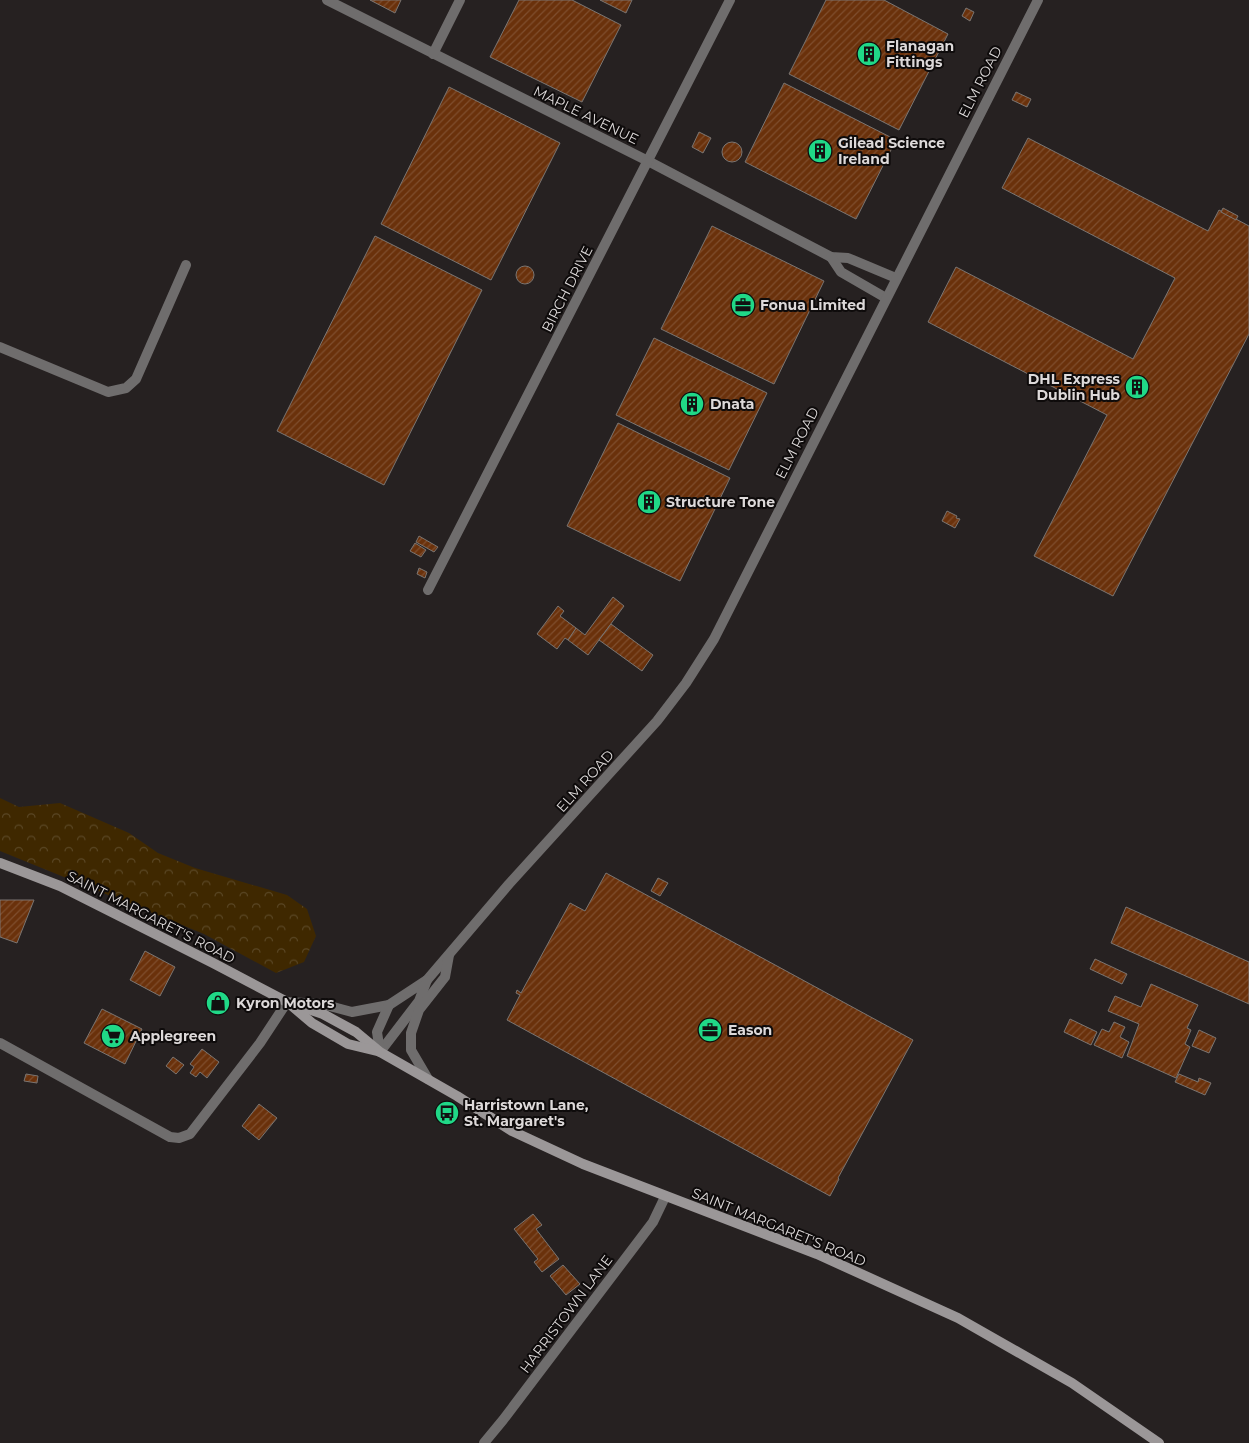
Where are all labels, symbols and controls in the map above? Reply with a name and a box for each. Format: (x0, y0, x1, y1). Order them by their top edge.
place label: Flanagan Fittings (886, 37, 954, 71)
building icon: Flanagan Fittings (856, 41, 882, 67)
street label: ELM ROAD (954, 43, 1006, 121)
street label: MAPLE AVENUE (530, 82, 642, 148)
place label: Gilead Science Ireland (838, 134, 945, 168)
building icon: Gilead Science Ireland (807, 138, 833, 164)
street label: BIRCH DRIVE (538, 243, 596, 335)
office icon: Fonua Limited (730, 292, 756, 318)
place label: Fonua Limited (760, 296, 866, 314)
place label: DHL Express Dublin Hub (1028, 370, 1121, 404)
building icon: DHL Express Dublin Hub (1124, 374, 1150, 400)
building icon: Dnata (679, 391, 705, 417)
place label: Dnata (710, 395, 754, 413)
street label: ELM ROAD (771, 404, 823, 482)
building icon: Structure Tone (636, 489, 662, 515)
place label: Structure Tone (666, 493, 775, 511)
street label: ELM ROAD (552, 746, 618, 816)
street label: SAINT MARGARET'S ROAD (64, 867, 238, 967)
shop icon: Kyron Motors (205, 990, 231, 1016)
place label: Kyron Motors (236, 994, 335, 1012)
office icon: Eason (697, 1017, 723, 1043)
place label: Eason (728, 1021, 772, 1039)
supermarket icon: Applegreen (100, 1023, 126, 1049)
place label: Applegreen (129, 1027, 216, 1045)
place label: Harristown Lane, St. Margaret's (464, 1096, 589, 1130)
bus stop icon: Harristown Lane, St. Margaret's (434, 1100, 460, 1126)
street label: SAINT MARGARET'S ROAD (689, 1184, 869, 1270)
street label: HARRISTOWN LANE (516, 1251, 616, 1377)

